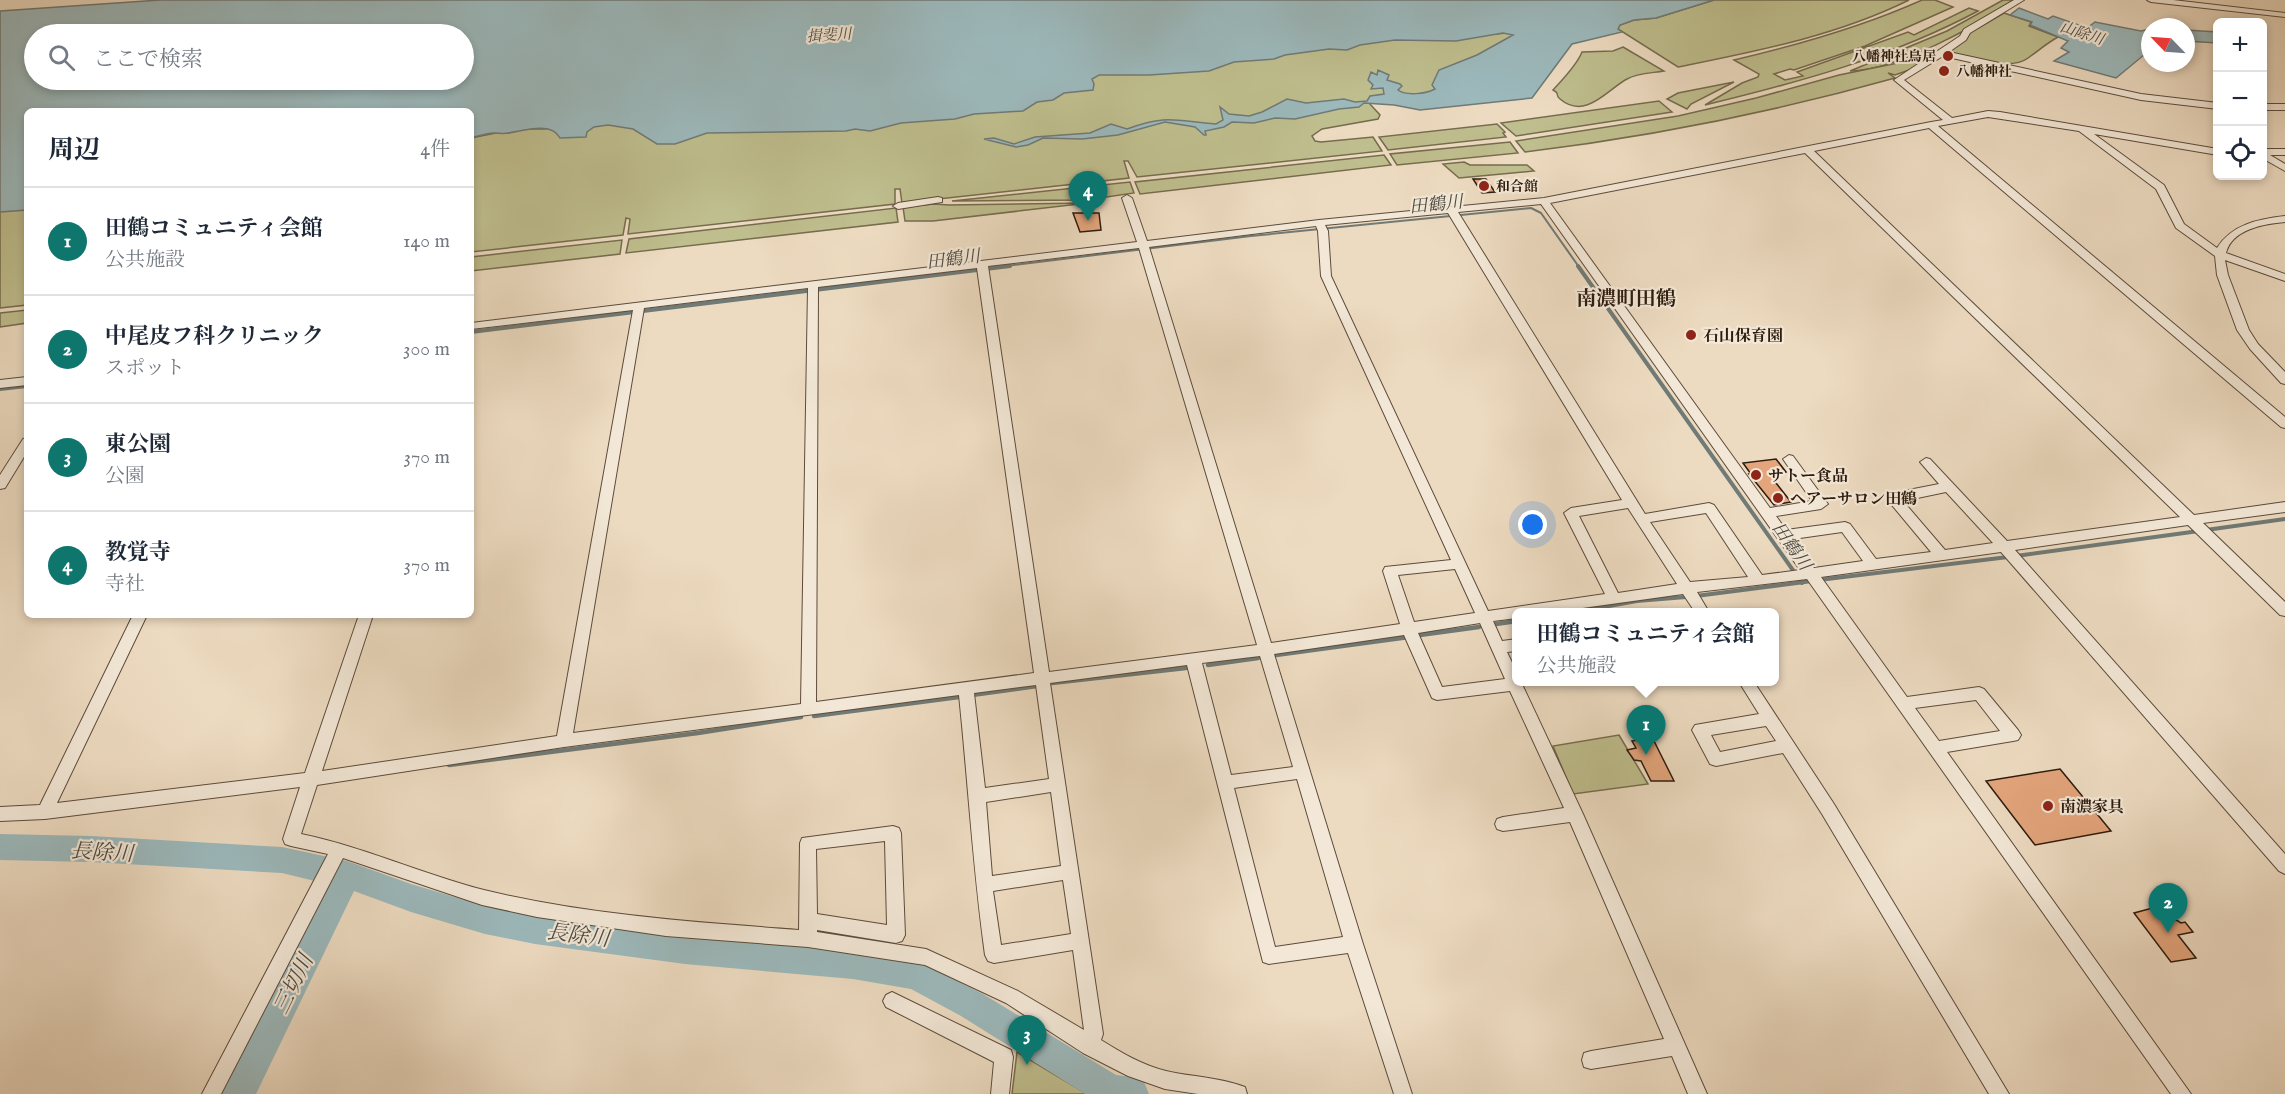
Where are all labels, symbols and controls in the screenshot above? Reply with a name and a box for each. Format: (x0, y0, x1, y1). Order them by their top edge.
water label: 山除川 (2058, 17, 2108, 50)
north arrow (2141, 18, 2195, 72)
map controls (2213, 18, 2267, 180)
button: + (2213, 18, 2267, 72)
search box (24, 24, 474, 90)
water label: 揖斐川 (806, 24, 854, 47)
icon: search (45, 41, 78, 74)
text: ここで検索 (93, 46, 203, 74)
place label: 八幡神社鳥居 (1852, 48, 1936, 66)
marker: 八幡神社鳥居 (1941, 49, 1955, 63)
place label: 八幡神社 (1956, 63, 2012, 81)
marker: 八幡神社 (1937, 64, 1951, 78)
button: − (2213, 72, 2267, 126)
button: locate (2213, 126, 2267, 180)
text: 周辺 (48, 134, 100, 167)
text: 4件 (420, 137, 450, 162)
pin: 4 (1068, 172, 1108, 221)
place label: 和合館 (1496, 178, 1538, 196)
marker: 和合館 (1477, 179, 1491, 193)
water label: 田鶴川 (1408, 191, 1466, 220)
text: 田鶴コミュニティ会館 (105, 215, 323, 243)
text: 1 (64, 229, 71, 254)
text: 140 m (403, 229, 450, 254)
water label: 田鶴川 (925, 246, 983, 275)
text: 公共施設 (105, 248, 185, 273)
district label: 南濃町田鶴 (1576, 287, 1676, 312)
text: 中尾皮フ科クリニック (105, 323, 324, 351)
place label: 石山保育園 (1703, 327, 1783, 347)
marker: 石山保育園 (1684, 328, 1698, 342)
text: 2 (63, 337, 72, 362)
text: 300 m (403, 337, 450, 362)
text: スポット (105, 356, 185, 381)
text: 東公園 (105, 431, 171, 459)
text: 3 (64, 445, 71, 470)
text: 370 m (404, 445, 450, 470)
text: 公園 (105, 464, 145, 489)
place label: サトー食品 (1768, 467, 1848, 487)
marker: サトー食品 (1749, 468, 1763, 482)
place label: ヘアーサロン田鶴 (1790, 490, 1917, 510)
marker: ヘアーサロン田鶴 (1771, 491, 1785, 505)
your location (1518, 510, 1547, 539)
water label: 田鶴川 (1766, 518, 1817, 577)
text: 教覚寺 (105, 539, 171, 567)
text: 4 (63, 553, 72, 578)
text: 370 m (404, 553, 450, 578)
text: 寺社 (105, 572, 145, 597)
popup (1512, 608, 1779, 686)
text: 田鶴コミュニティ会館 (1537, 621, 1754, 649)
text: 公共施設 (1537, 654, 1617, 679)
pin: 1 (1626, 706, 1666, 755)
place label: 南濃家具 (2060, 798, 2124, 818)
marker: 南濃家具 (2041, 799, 2055, 813)
water label: 長除川 (70, 838, 136, 869)
pin: 2 (2148, 884, 2188, 933)
water label: 長除川 (545, 919, 613, 954)
water label: 三切川 (268, 949, 321, 1019)
pin: 3 (1008, 1016, 1046, 1065)

